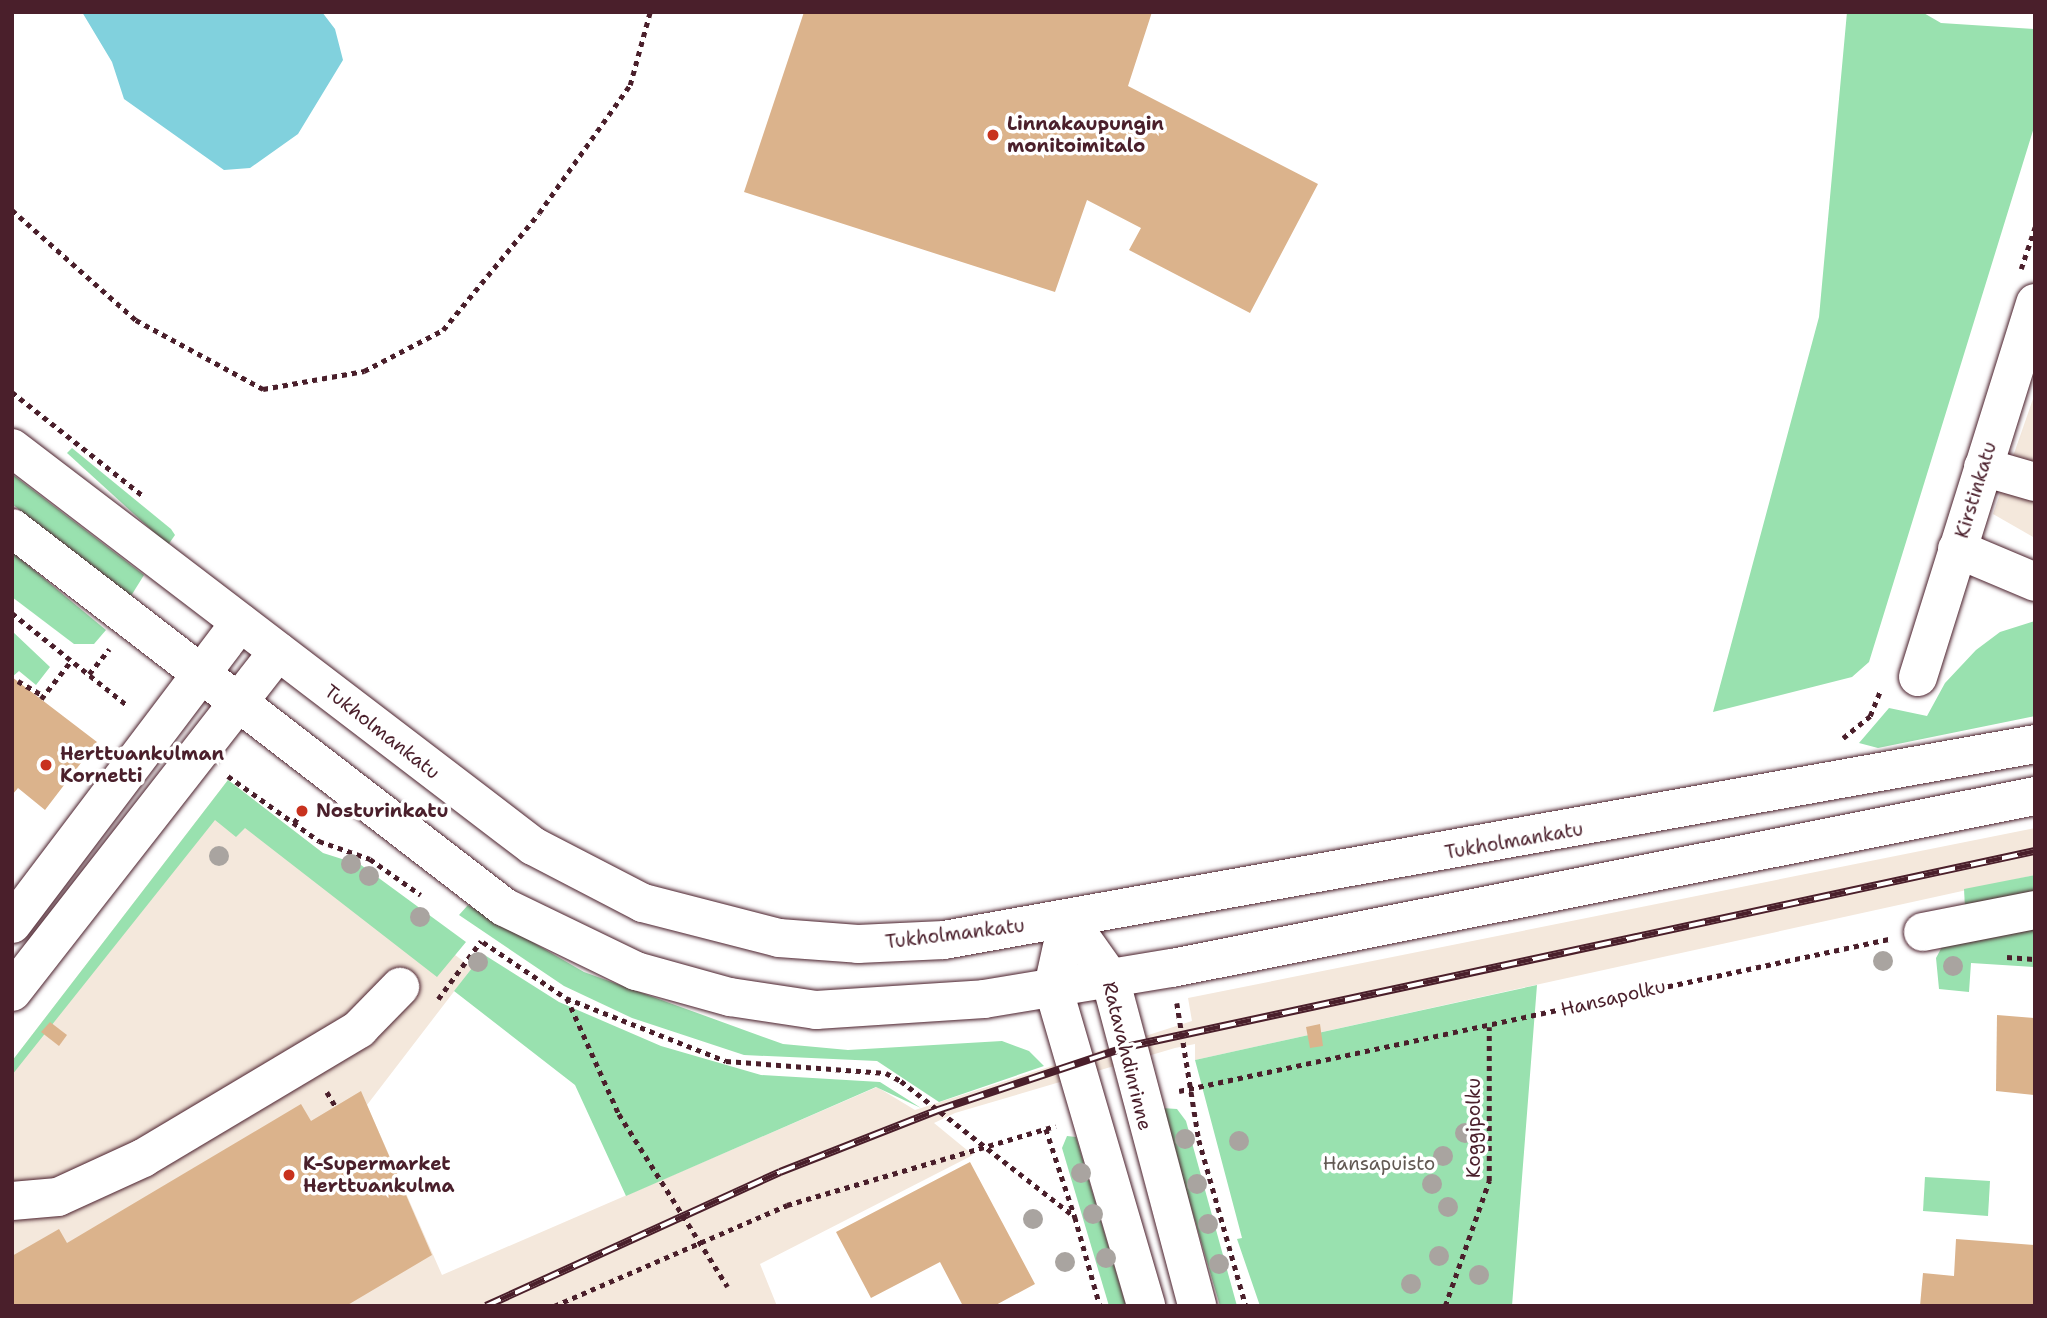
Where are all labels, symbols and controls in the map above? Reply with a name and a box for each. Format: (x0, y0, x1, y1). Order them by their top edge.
place label: Linnakaupungin monitoimitalo (1007, 113, 1164, 157)
marker: Linnakaupungin monitoimitalo (985, 127, 1001, 143)
street label: Kirstinkatu (1951, 439, 2001, 541)
street label: Tukholmankatu (320, 680, 444, 784)
place label: Herttuankulman Kornetti (60, 743, 224, 787)
marker: Herttuankulman Kornetti (38, 757, 54, 773)
place label: Nosturinkatu (316, 800, 449, 822)
marker: Nosturinkatu (294, 803, 310, 819)
street label: Tukholmankatu (1443, 818, 1585, 864)
street label: Tukholmankatu (884, 914, 1026, 954)
street label: Hansapolku (1558, 975, 1668, 1021)
street label: Ratavahdinrinne (1098, 979, 1156, 1133)
street label: Koggipolku (1463, 1078, 1485, 1178)
place label: K-Supermarket Herttuankulma (303, 1153, 454, 1197)
park label: Hansapuisto (1323, 1153, 1435, 1175)
marker: K-Supermarket Herttuankulma (281, 1167, 297, 1183)

